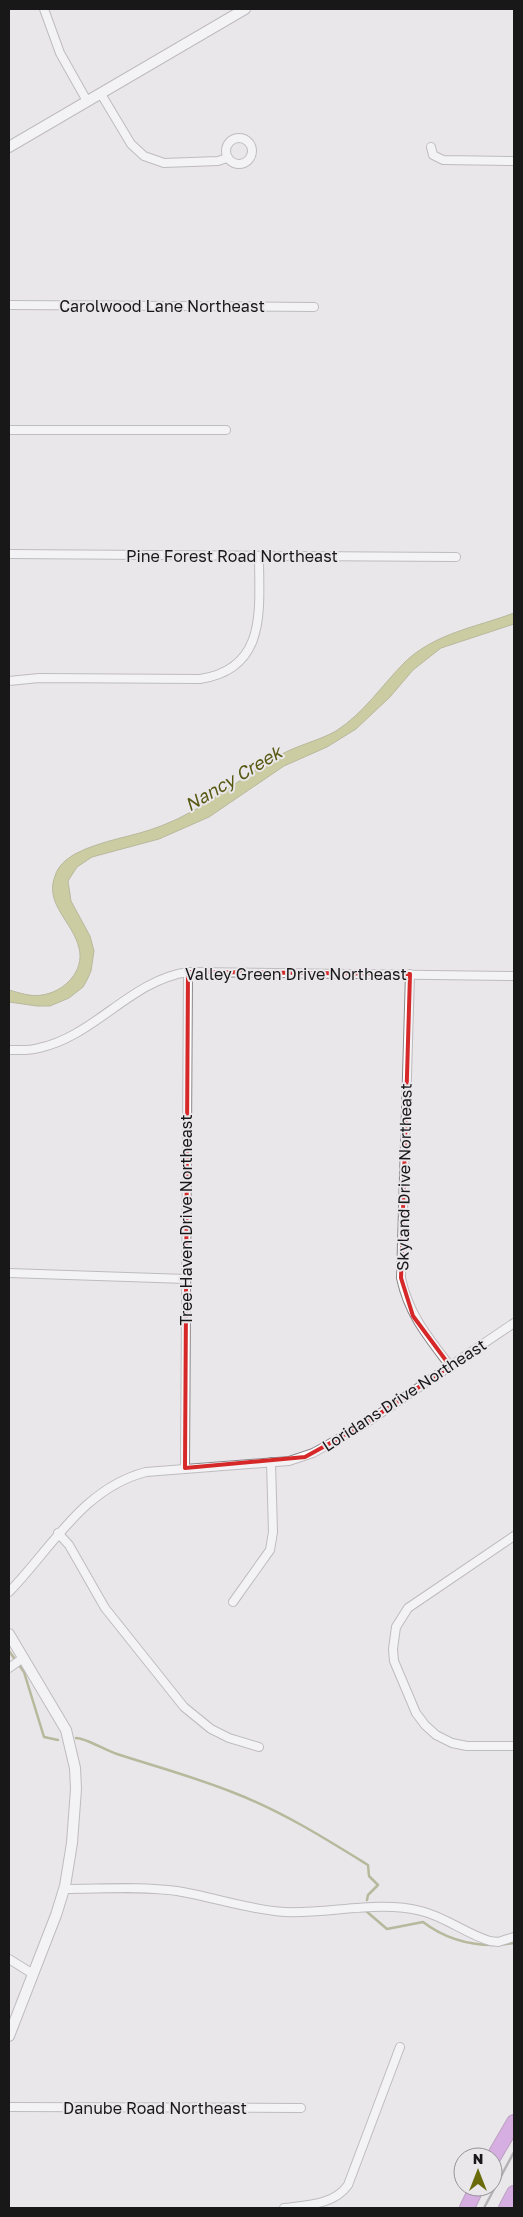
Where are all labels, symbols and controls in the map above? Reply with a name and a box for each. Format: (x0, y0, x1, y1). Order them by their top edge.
street label: Carolwood Lane Northeast (59, 296, 265, 316)
street label: Pine Forest Road Northeast (126, 546, 338, 566)
water label: Nancy Creek (181, 740, 287, 816)
street label: Valley Green Drive Northeast (185, 964, 407, 984)
street label: Skyland Drive Northeast (392, 1083, 416, 1271)
street label: Tree Haven Drive Northeast (176, 1114, 196, 1326)
street label: Loridans Drive Northeast (318, 1334, 490, 1456)
street label: Danube Road Northeast (63, 2098, 247, 2118)
north arrow (453, 2147, 503, 2197)
text: N (473, 2150, 483, 2167)

